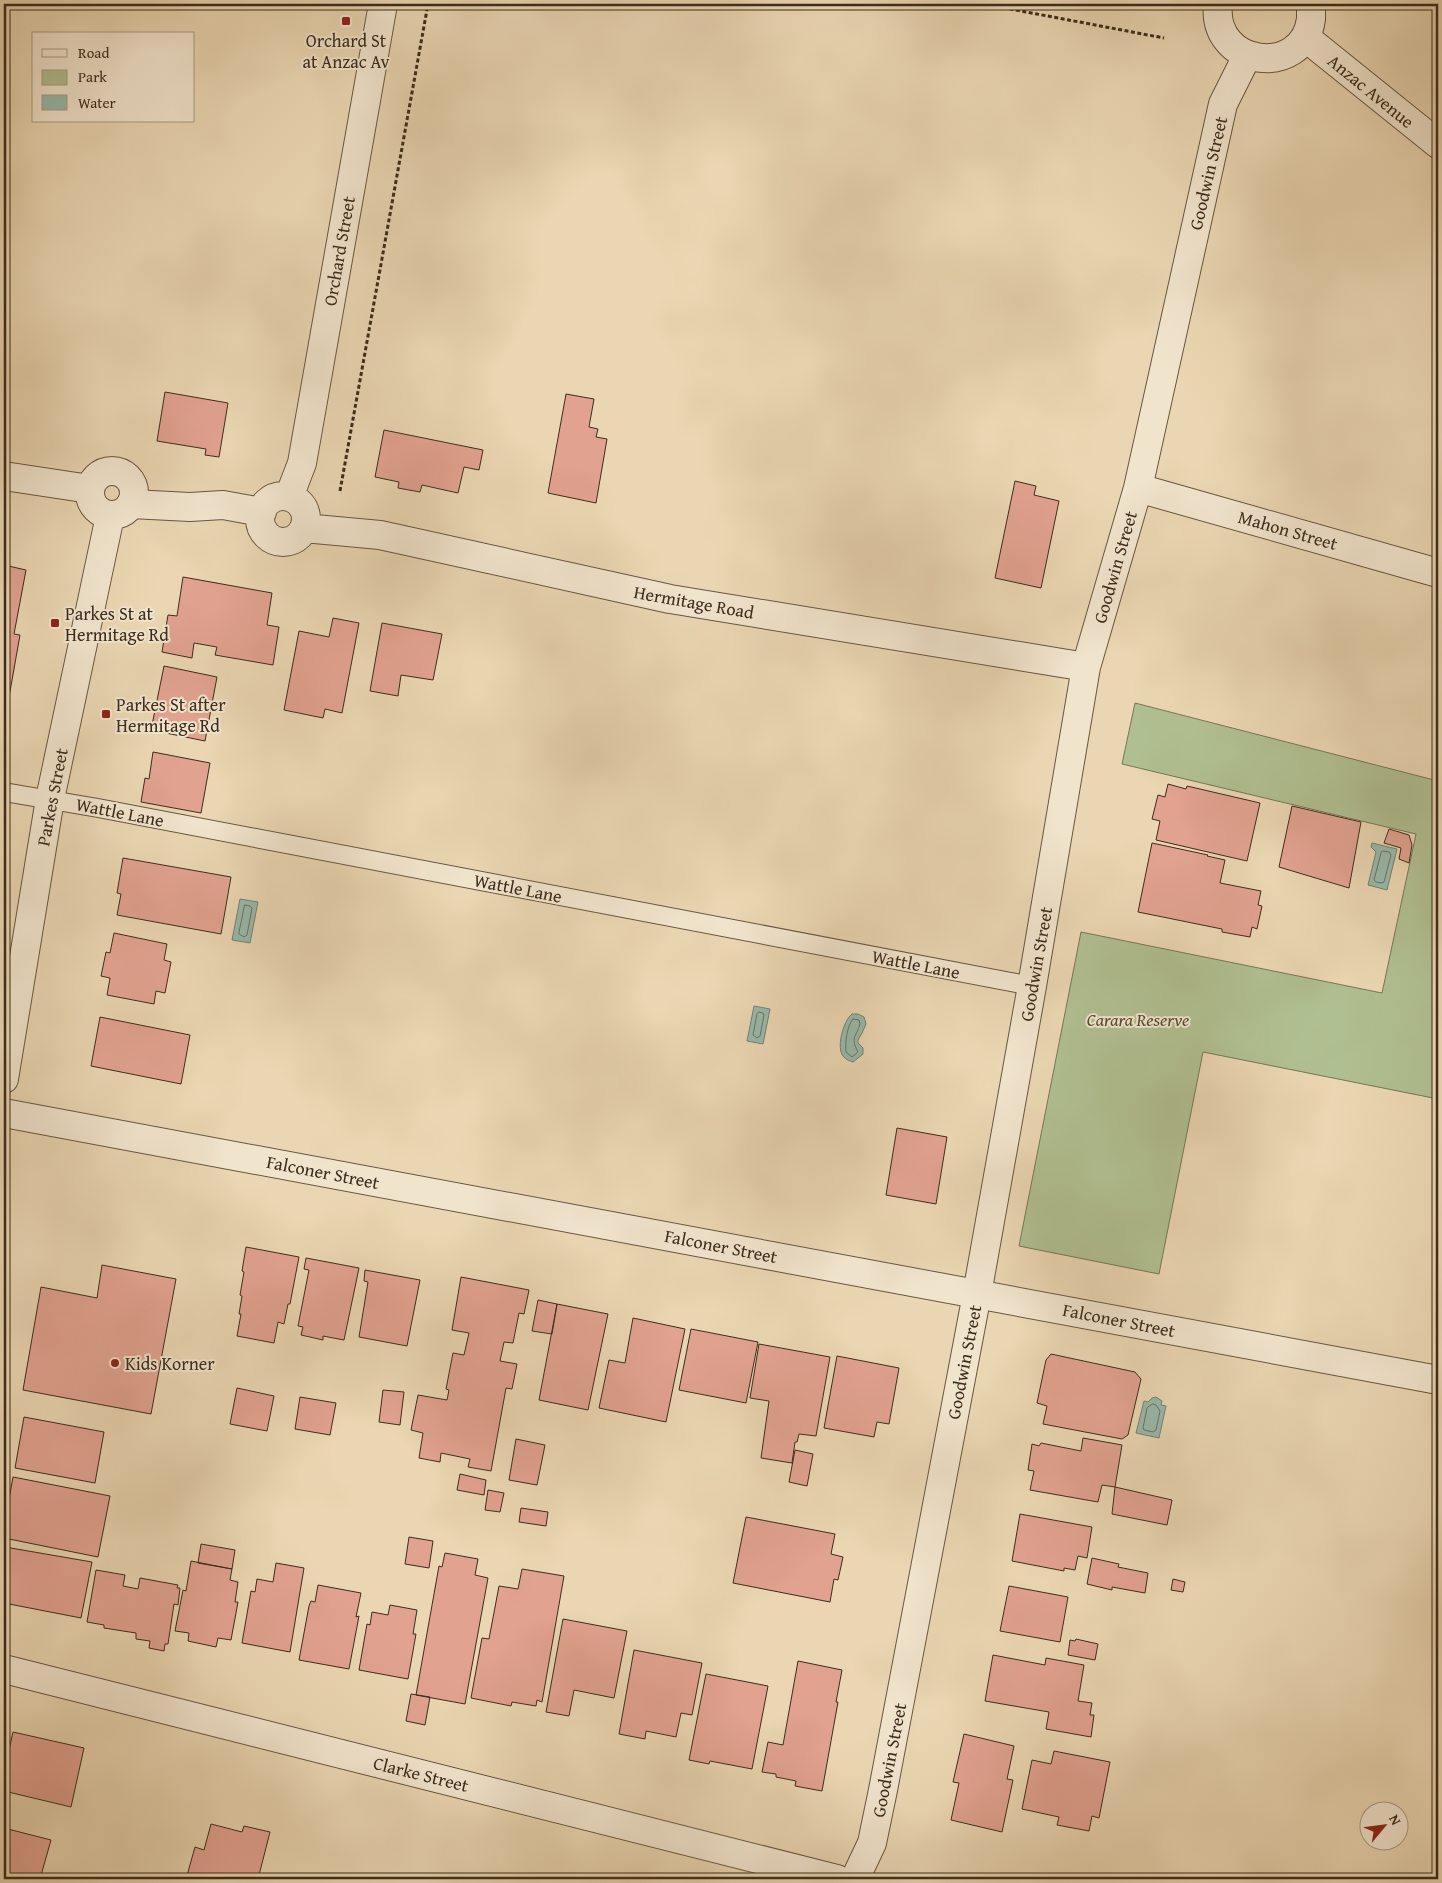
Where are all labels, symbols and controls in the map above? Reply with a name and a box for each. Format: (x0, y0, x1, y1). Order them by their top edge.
marker: Orchard St at Anzac Av (340, 15, 352, 27)
place label: Orchard St at Anzac Av (302, 27, 390, 75)
legend (32, 32, 195, 122)
text: Road (78, 42, 109, 63)
street label: Anzac Avenue (1322, 48, 1420, 134)
text: Park (78, 66, 107, 87)
text: Water (78, 92, 116, 113)
street label: Goodwin Street (1182, 113, 1234, 233)
street label: Orchard Street (316, 193, 362, 308)
street label: Mahon Street (1235, 503, 1341, 557)
street label: Goodwin Street (1086, 507, 1144, 626)
street label: Hermitage Road (632, 578, 757, 626)
place label: Parkes St at Hermitage Rd (65, 600, 169, 648)
marker: Parkes St at Hermitage Rd (49, 617, 61, 629)
place label: Parkes St after Hermitage Rd (116, 691, 226, 739)
marker: Parkes St after Hermitage Rd (100, 708, 112, 720)
street label: Parkes Street (29, 745, 75, 848)
street label: Wattle Lane (74, 790, 166, 834)
street label: Wattle Lane (472, 866, 564, 910)
street label: Goodwin Street (1013, 904, 1059, 1023)
street label: Wattle Lane (870, 942, 962, 986)
park label: Carara Reserve (1087, 1006, 1189, 1033)
street label: Falconer Street (264, 1148, 382, 1196)
street label: Falconer Street (662, 1222, 780, 1270)
street label: Falconer Street (1060, 1296, 1178, 1344)
street label: Goodwin Street (940, 1302, 988, 1422)
place label: Kids Korner (125, 1350, 215, 1377)
marker: Kids Korner (109, 1357, 121, 1369)
street label: Goodwin Street (865, 1700, 913, 1820)
street label: Clarke Street (370, 1749, 472, 1799)
north arrow (1360, 1800, 1410, 1850)
text: N (1384, 1811, 1407, 1829)

